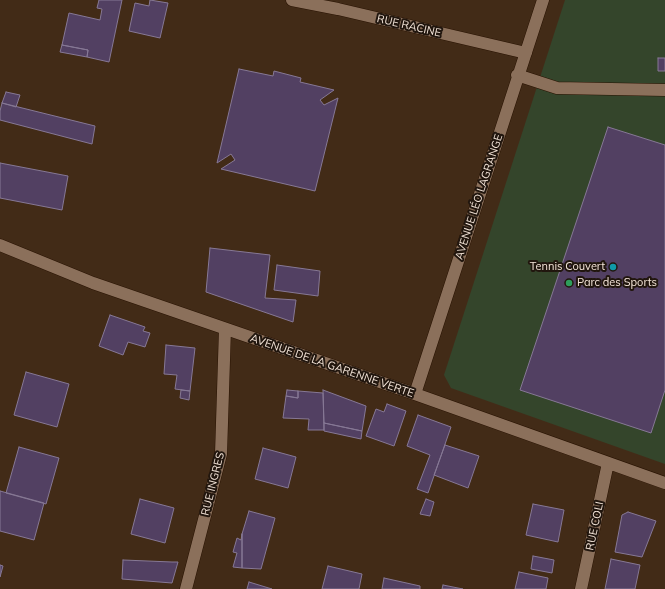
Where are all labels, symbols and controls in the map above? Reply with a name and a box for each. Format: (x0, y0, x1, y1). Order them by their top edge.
street label: RUE RACINE (376, 12, 442, 40)
street label: AVENUE LÉO LAGRANGE (452, 133, 506, 261)
place label: Tennis Couvert (530, 260, 605, 274)
marker: Tennis Couvert (608, 262, 618, 272)
place label: Parc des Sports (577, 276, 657, 290)
marker: Parc des Sports (564, 278, 574, 288)
street label: AVENUE DE LA GARENNE VERTE (248, 332, 416, 400)
street label: RUE INGRES (199, 451, 227, 517)
street label: RUE COLI (583, 500, 607, 552)

